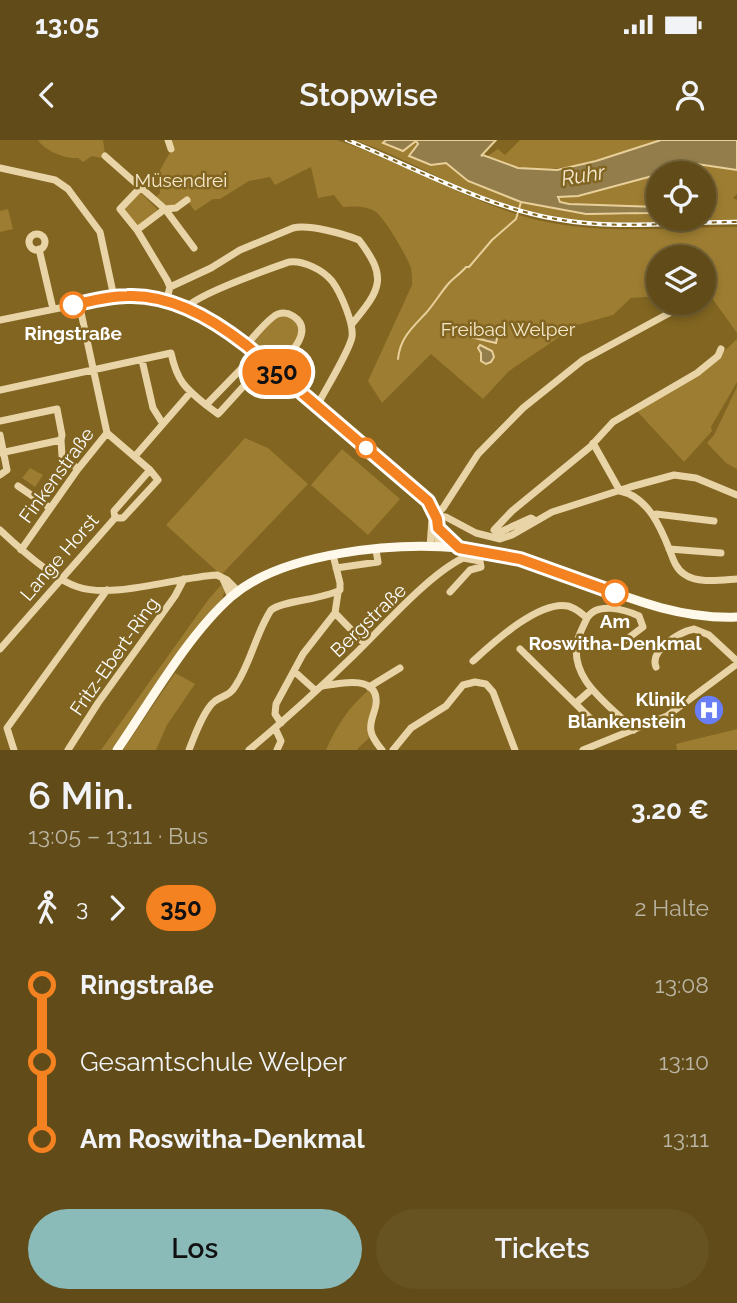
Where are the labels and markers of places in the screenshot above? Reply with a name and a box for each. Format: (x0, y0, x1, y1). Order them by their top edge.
marker: Ringstraße (60, 292, 86, 318)
place label: Ringstraße (24, 322, 122, 344)
unlabelled marker (356, 438, 376, 458)
marker: Am Roswitha-Denkmal (602, 580, 628, 606)
place label: Am Roswitha-Denkmal (528, 610, 703, 654)
place label: Klinik Blankenstein (568, 688, 686, 732)
hospital icon: Klinik Blankenstein (692, 693, 726, 727)

